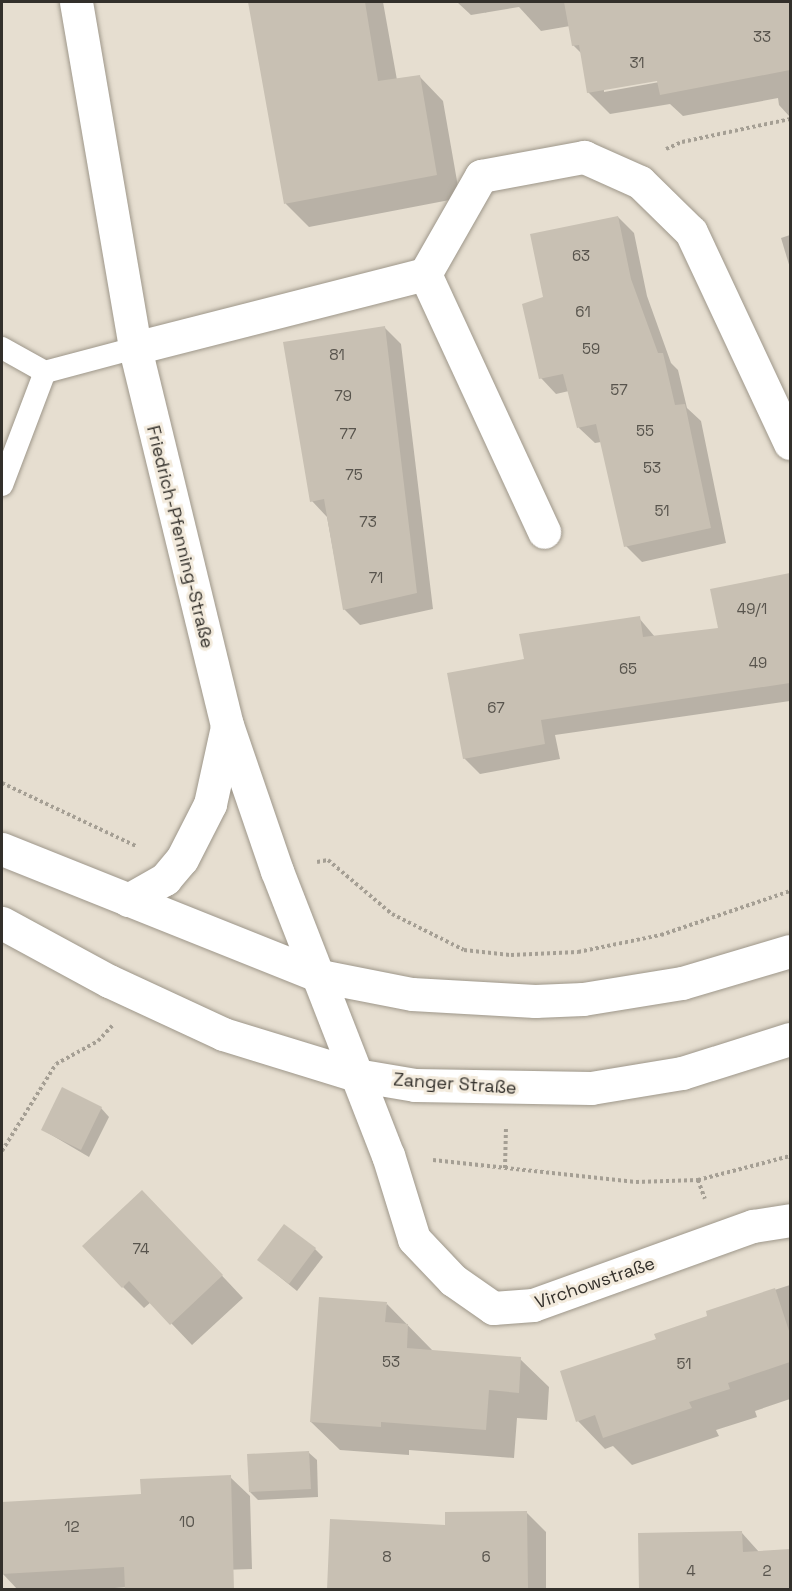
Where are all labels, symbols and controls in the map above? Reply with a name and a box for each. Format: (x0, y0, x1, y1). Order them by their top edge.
house number: 33 (753, 28, 771, 46)
house number: 31 (629, 54, 645, 72)
house number: 63 (572, 247, 590, 265)
house number: 61 (575, 303, 591, 321)
house number: 59 (582, 340, 600, 358)
house number: 81 (329, 346, 345, 364)
house number: 57 (610, 381, 628, 399)
house number: 79 (334, 387, 352, 405)
house number: 55 (636, 422, 654, 440)
street label: Friedrich-Pfenning-Straße (142, 423, 218, 651)
house number: 77 (340, 425, 356, 443)
house number: 53 (643, 459, 661, 477)
house number: 75 (345, 466, 363, 484)
house number: 51 (654, 502, 670, 520)
house number: 73 (359, 513, 377, 531)
house number: 71 (369, 569, 383, 587)
house number: 49/1 (737, 600, 767, 618)
house number: 49 (749, 654, 767, 672)
house number: 65 (619, 660, 637, 678)
house number: 67 (487, 699, 505, 717)
street label: Zanger Straße (393, 1069, 517, 1099)
house number: 74 (133, 1240, 149, 1258)
street label: Virchowstraße (532, 1252, 658, 1314)
house number: 53 (382, 1353, 400, 1371)
house number: 51 (676, 1355, 692, 1373)
house number: 10 (179, 1513, 195, 1531)
house number: 12 (64, 1518, 80, 1536)
house number: 8 (382, 1548, 392, 1566)
house number: 6 (481, 1548, 491, 1566)
house number: 4 (686, 1562, 696, 1580)
house number: 2 (762, 1562, 772, 1580)

